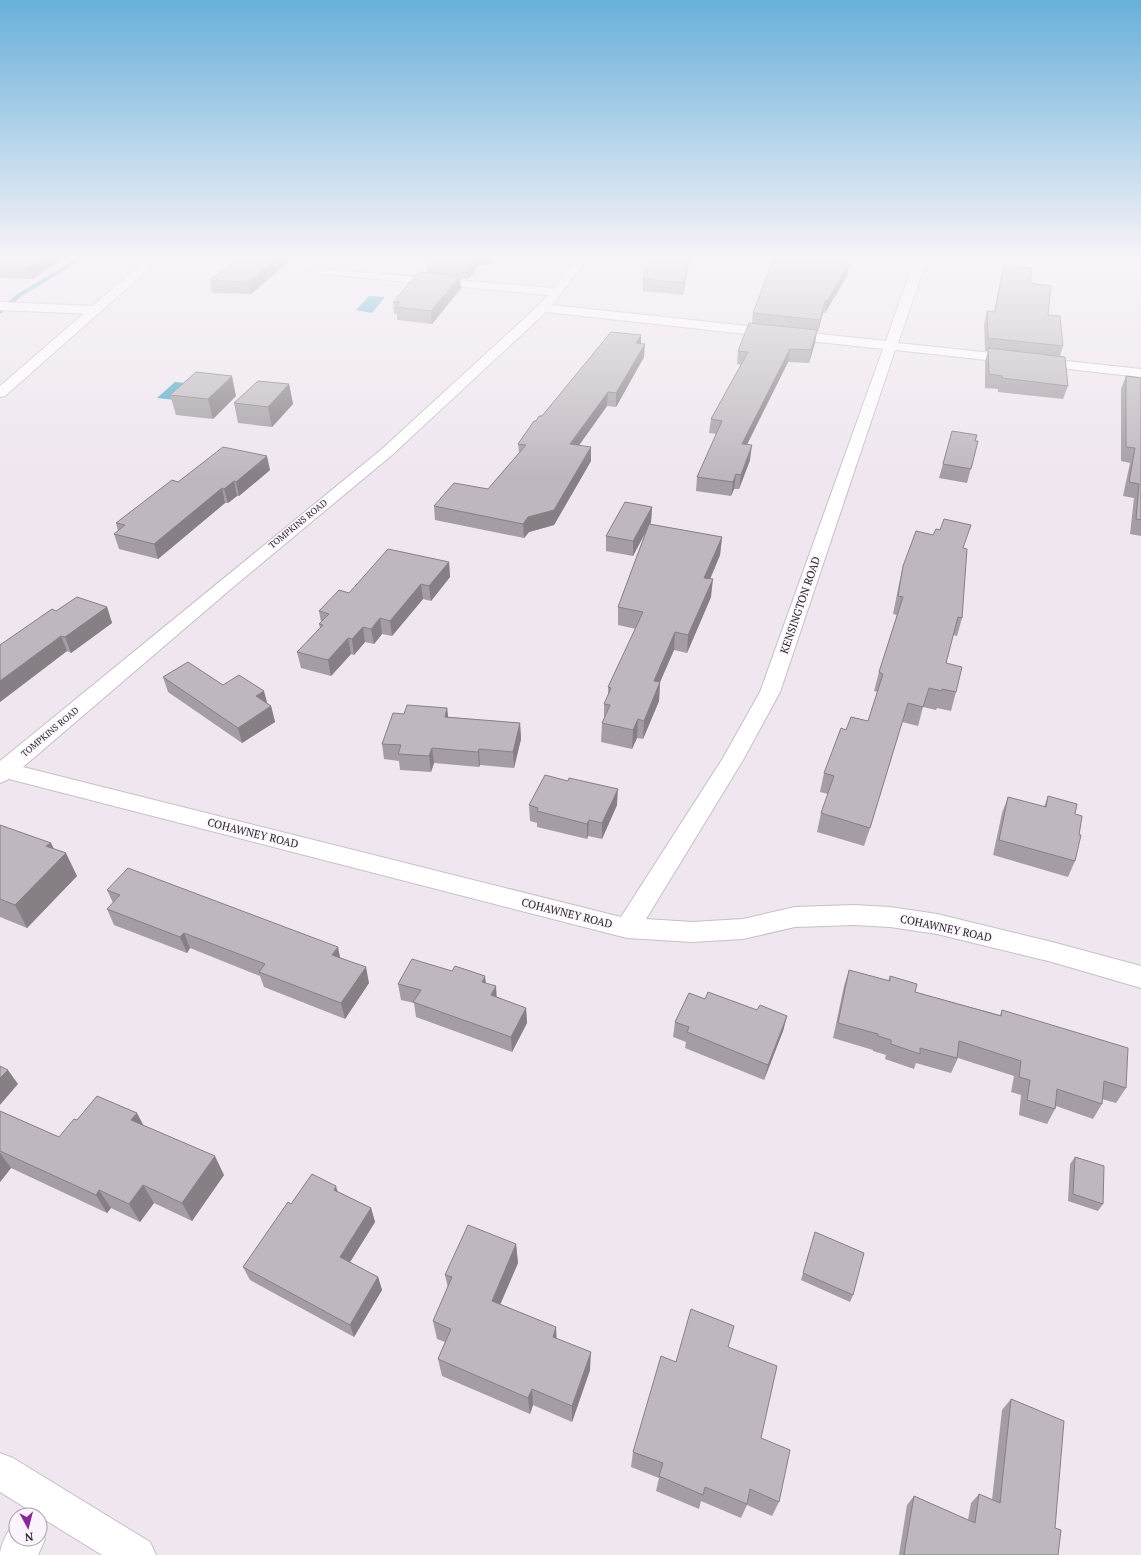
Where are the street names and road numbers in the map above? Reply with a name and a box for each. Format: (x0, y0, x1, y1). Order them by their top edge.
street label: TOMPKINS ROAD (266, 497, 330, 551)
street label: KENSINGTON ROAD (777, 554, 823, 655)
street label: TOMPKINS ROAD (19, 704, 81, 760)
street label: COHAWNEY ROAD (206, 815, 300, 851)
street label: COHAWNEY ROAD (520, 895, 614, 931)
street label: COHAWNEY ROAD (899, 911, 993, 945)

